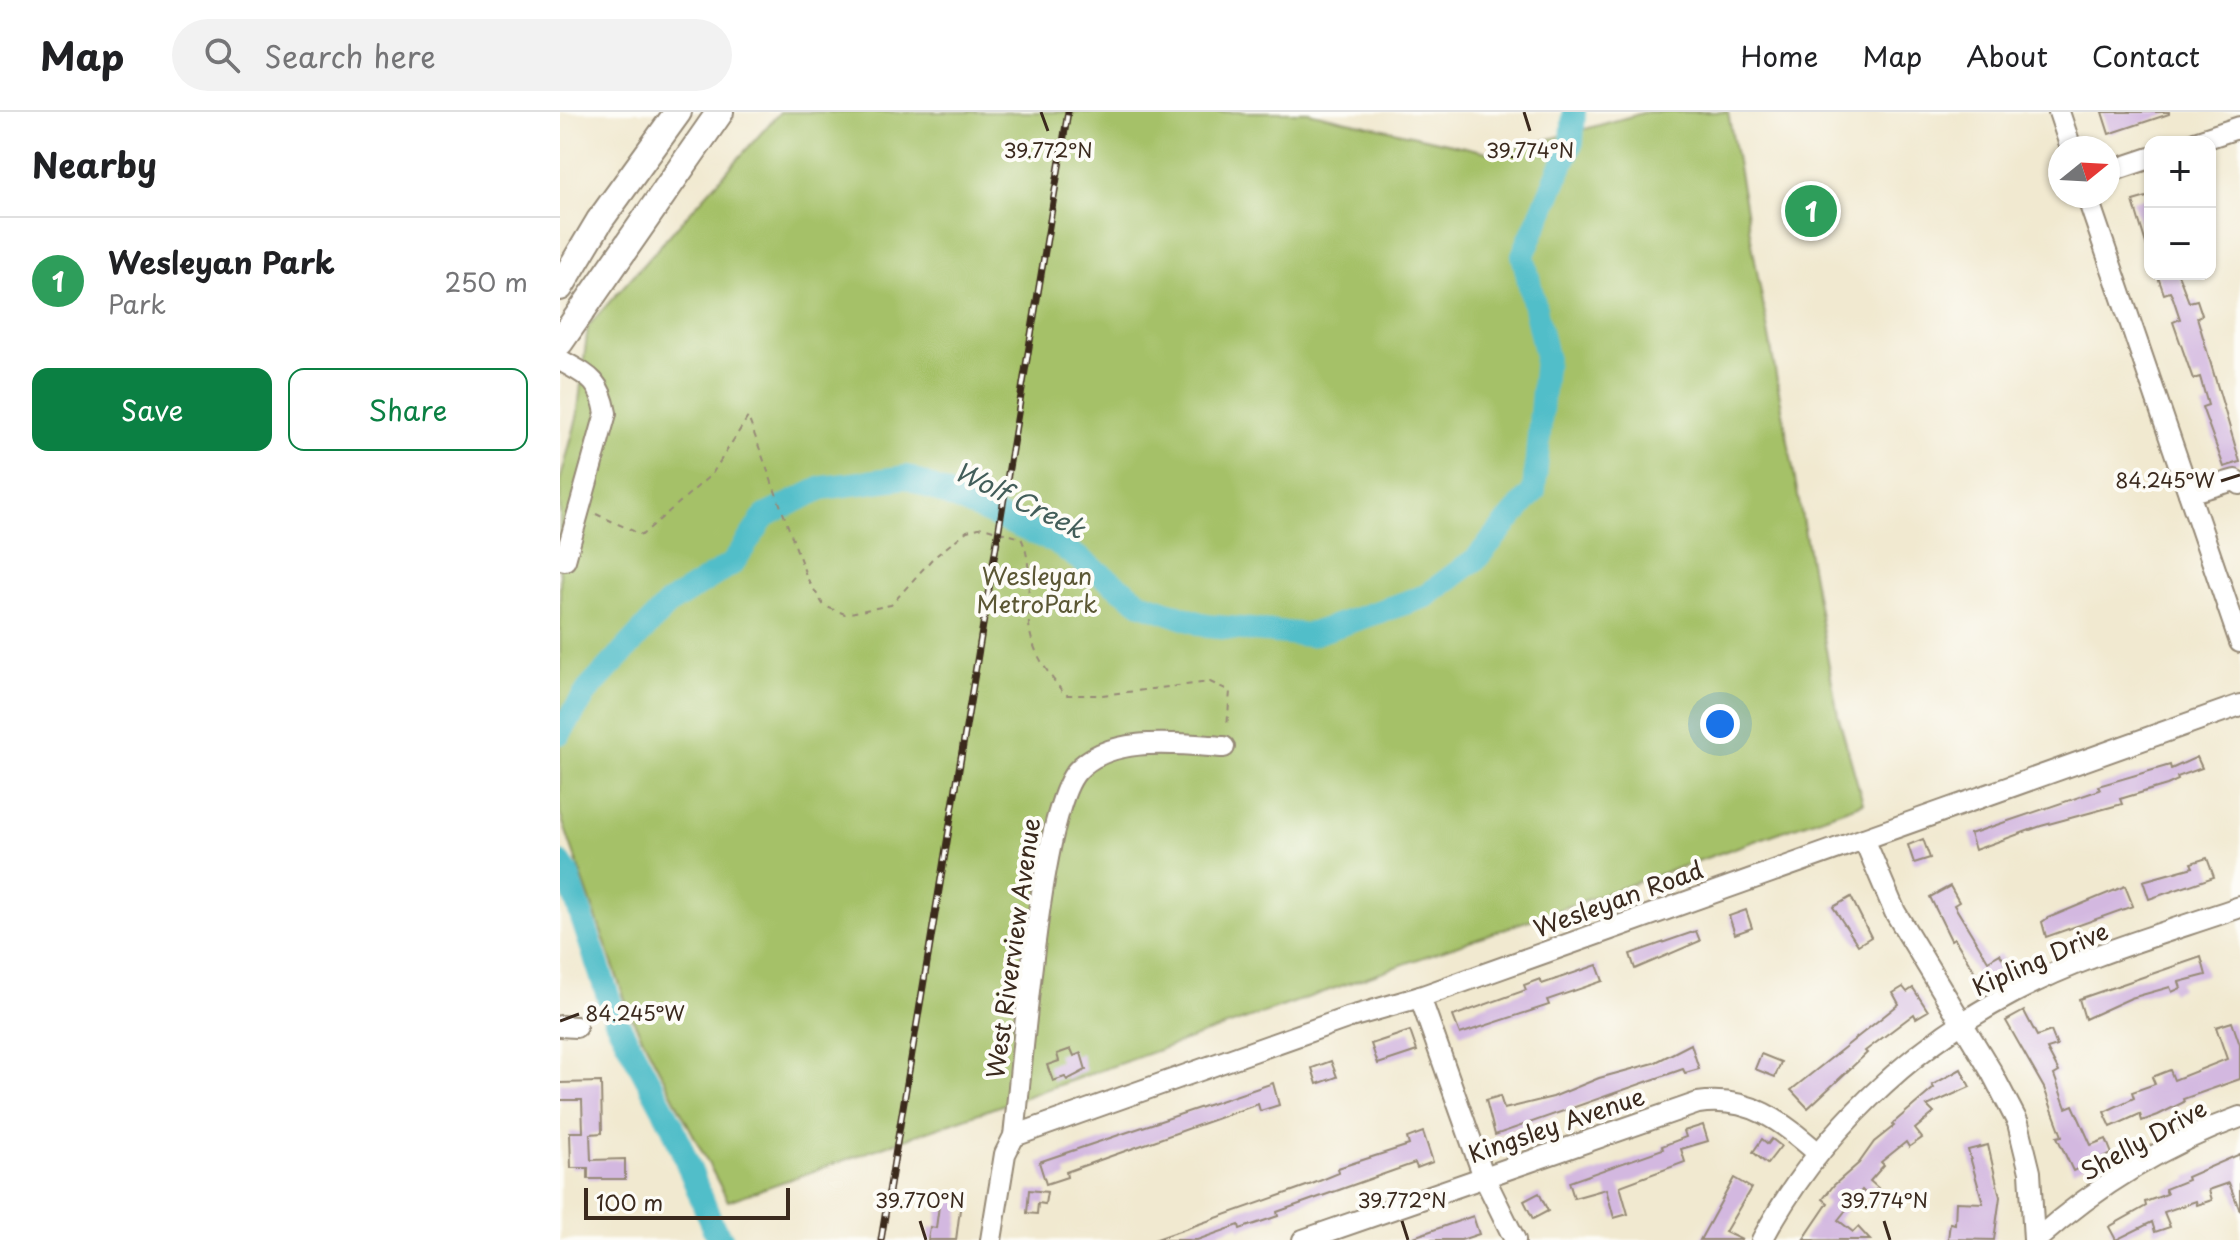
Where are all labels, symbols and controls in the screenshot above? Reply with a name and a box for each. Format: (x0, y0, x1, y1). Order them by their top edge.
search box (172, 19, 732, 91)
text: Map (40, 27, 124, 84)
icon: search (200, 33, 244, 77)
text: Search here (264, 33, 436, 78)
text: Home (1740, 34, 1818, 77)
text: Map (1862, 34, 1922, 77)
text: About (1966, 34, 2048, 77)
text: Contact (2092, 34, 2200, 77)
text: 39.772°N (1003, 135, 1093, 165)
text: 39.774°N (1486, 135, 1574, 165)
north arrow (2048, 136, 2120, 208)
map controls (2144, 136, 2216, 280)
button: + (2144, 136, 2216, 208)
text: Nearby (32, 138, 157, 190)
pin: 1 (1785, 181, 1837, 241)
button: − (2144, 208, 2216, 280)
text: Wesleyan Park (108, 239, 335, 284)
text: 1 (52, 262, 64, 301)
text: 250 m (444, 262, 528, 301)
text: Park (108, 284, 166, 323)
button: Save (32, 368, 272, 451)
button: Share (288, 368, 528, 451)
water label: Wolf Creek (948, 451, 1093, 548)
text: 84.245°W (2115, 465, 2215, 495)
park label: Wesleyan MetroPark (976, 557, 1098, 621)
your location (1700, 704, 1740, 744)
street label: West Riverview Avenue (976, 815, 1048, 1081)
street label: Wesleyan Road (1528, 851, 1708, 945)
street label: Kipling Drive (1966, 912, 2114, 1004)
text: 84.245°W (585, 998, 685, 1028)
street label: Kingsley Avenue (1463, 1077, 1649, 1171)
street label: Shelly Drive (2073, 1089, 2213, 1189)
scale bar (584, 1184, 790, 1220)
text: 100 m (596, 1185, 663, 1218)
text: 39.770°N (875, 1185, 965, 1215)
text: 39.772°N (1357, 1185, 1447, 1215)
text: 39.774°N (1840, 1185, 1928, 1215)

